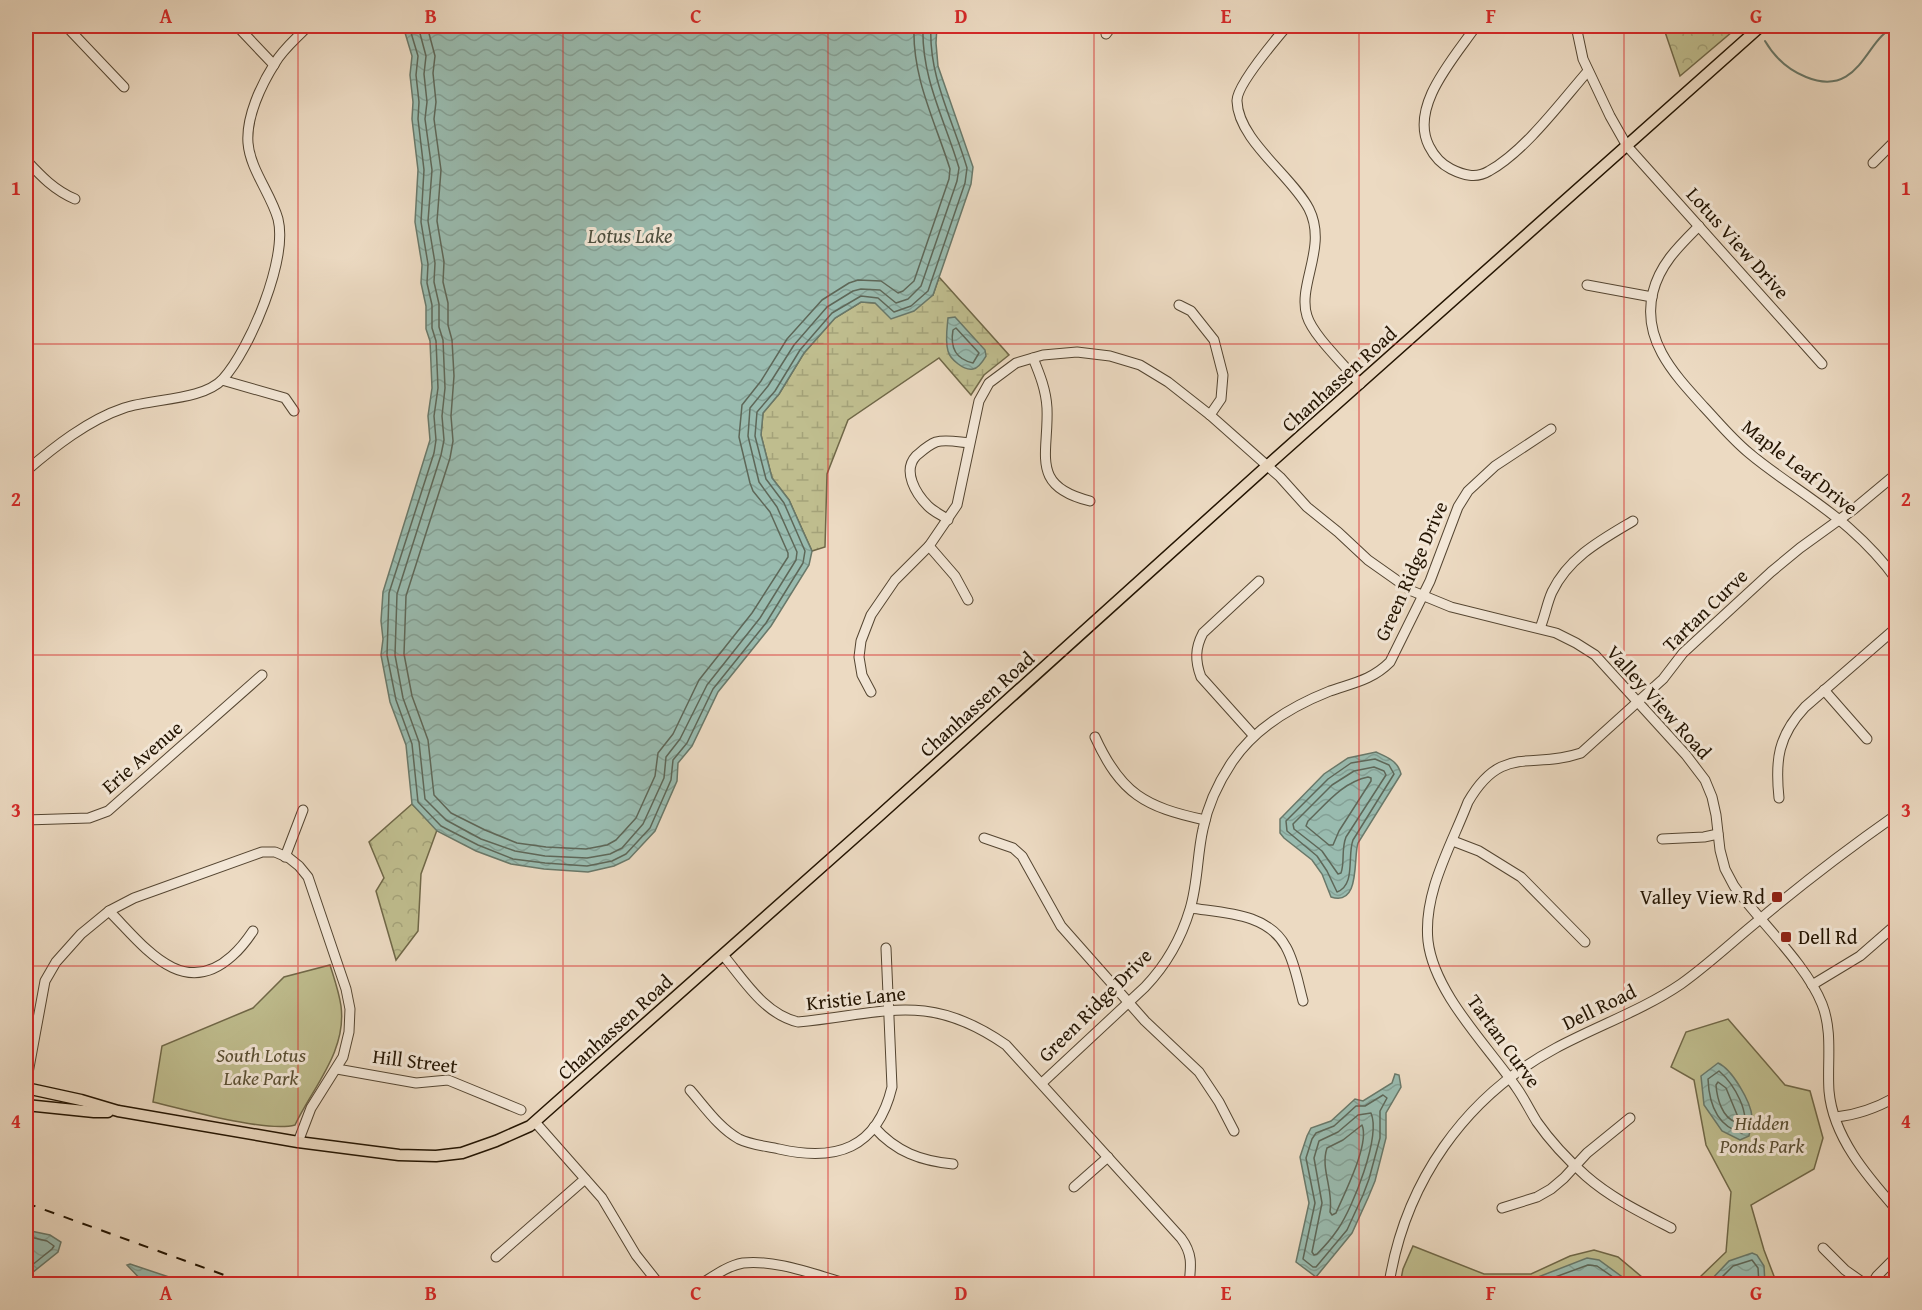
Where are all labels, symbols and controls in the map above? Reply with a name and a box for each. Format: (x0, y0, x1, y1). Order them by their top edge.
text: A (160, 1, 173, 30)
text: B (425, 1, 437, 30)
text: C (690, 1, 702, 30)
text: D (954, 1, 968, 30)
text: E (1221, 1, 1232, 30)
text: F (1486, 1, 1496, 30)
text: G (1750, 1, 1762, 30)
text: 1 (11, 173, 21, 202)
text: 1 (1901, 173, 1911, 202)
street label: Lotus View Drive (1680, 180, 1797, 305)
water label: Lotus Lake (586, 220, 673, 251)
street label: Chanhassen Road (1275, 319, 1403, 438)
street label: Maple Leaf Drive (1736, 412, 1865, 521)
text: 2 (11, 484, 21, 513)
text: 2 (1901, 484, 1911, 513)
street label: Green Ridge Drive (1367, 496, 1454, 645)
street label: Tartan Curve (1655, 561, 1754, 658)
street label: Valley View Road (1600, 638, 1719, 765)
street label: Chanhassen Road (913, 644, 1041, 763)
street label: Erie Avenue (95, 713, 189, 800)
text: 3 (11, 795, 21, 824)
text: 3 (1901, 795, 1911, 824)
place label: Valley View Rd (1640, 882, 1765, 911)
marker: Valley View Rd (1770, 890, 1784, 904)
place label: Dell Rd (1798, 922, 1858, 951)
marker: Dell Rd (1779, 930, 1793, 944)
street label: Green Ridge Drive (1031, 941, 1158, 1068)
street label: Chanhassen Road (551, 967, 679, 1086)
street label: Dell Road (1557, 976, 1641, 1037)
street label: Kristie Lane (805, 978, 907, 1017)
street label: Tartan Curve (1461, 988, 1548, 1093)
park label: South Lotus Lake Park (216, 1040, 307, 1092)
street label: Hill Street (371, 1041, 459, 1080)
text: 4 (11, 1106, 21, 1135)
text: 4 (1901, 1106, 1911, 1135)
park label: Hidden Ponds Park (1719, 1108, 1805, 1160)
text: A (160, 1278, 173, 1307)
text: B (425, 1278, 437, 1307)
text: C (690, 1278, 702, 1307)
text: D (954, 1278, 968, 1307)
text: E (1221, 1278, 1232, 1307)
text: F (1486, 1278, 1496, 1307)
text: G (1750, 1278, 1762, 1307)

